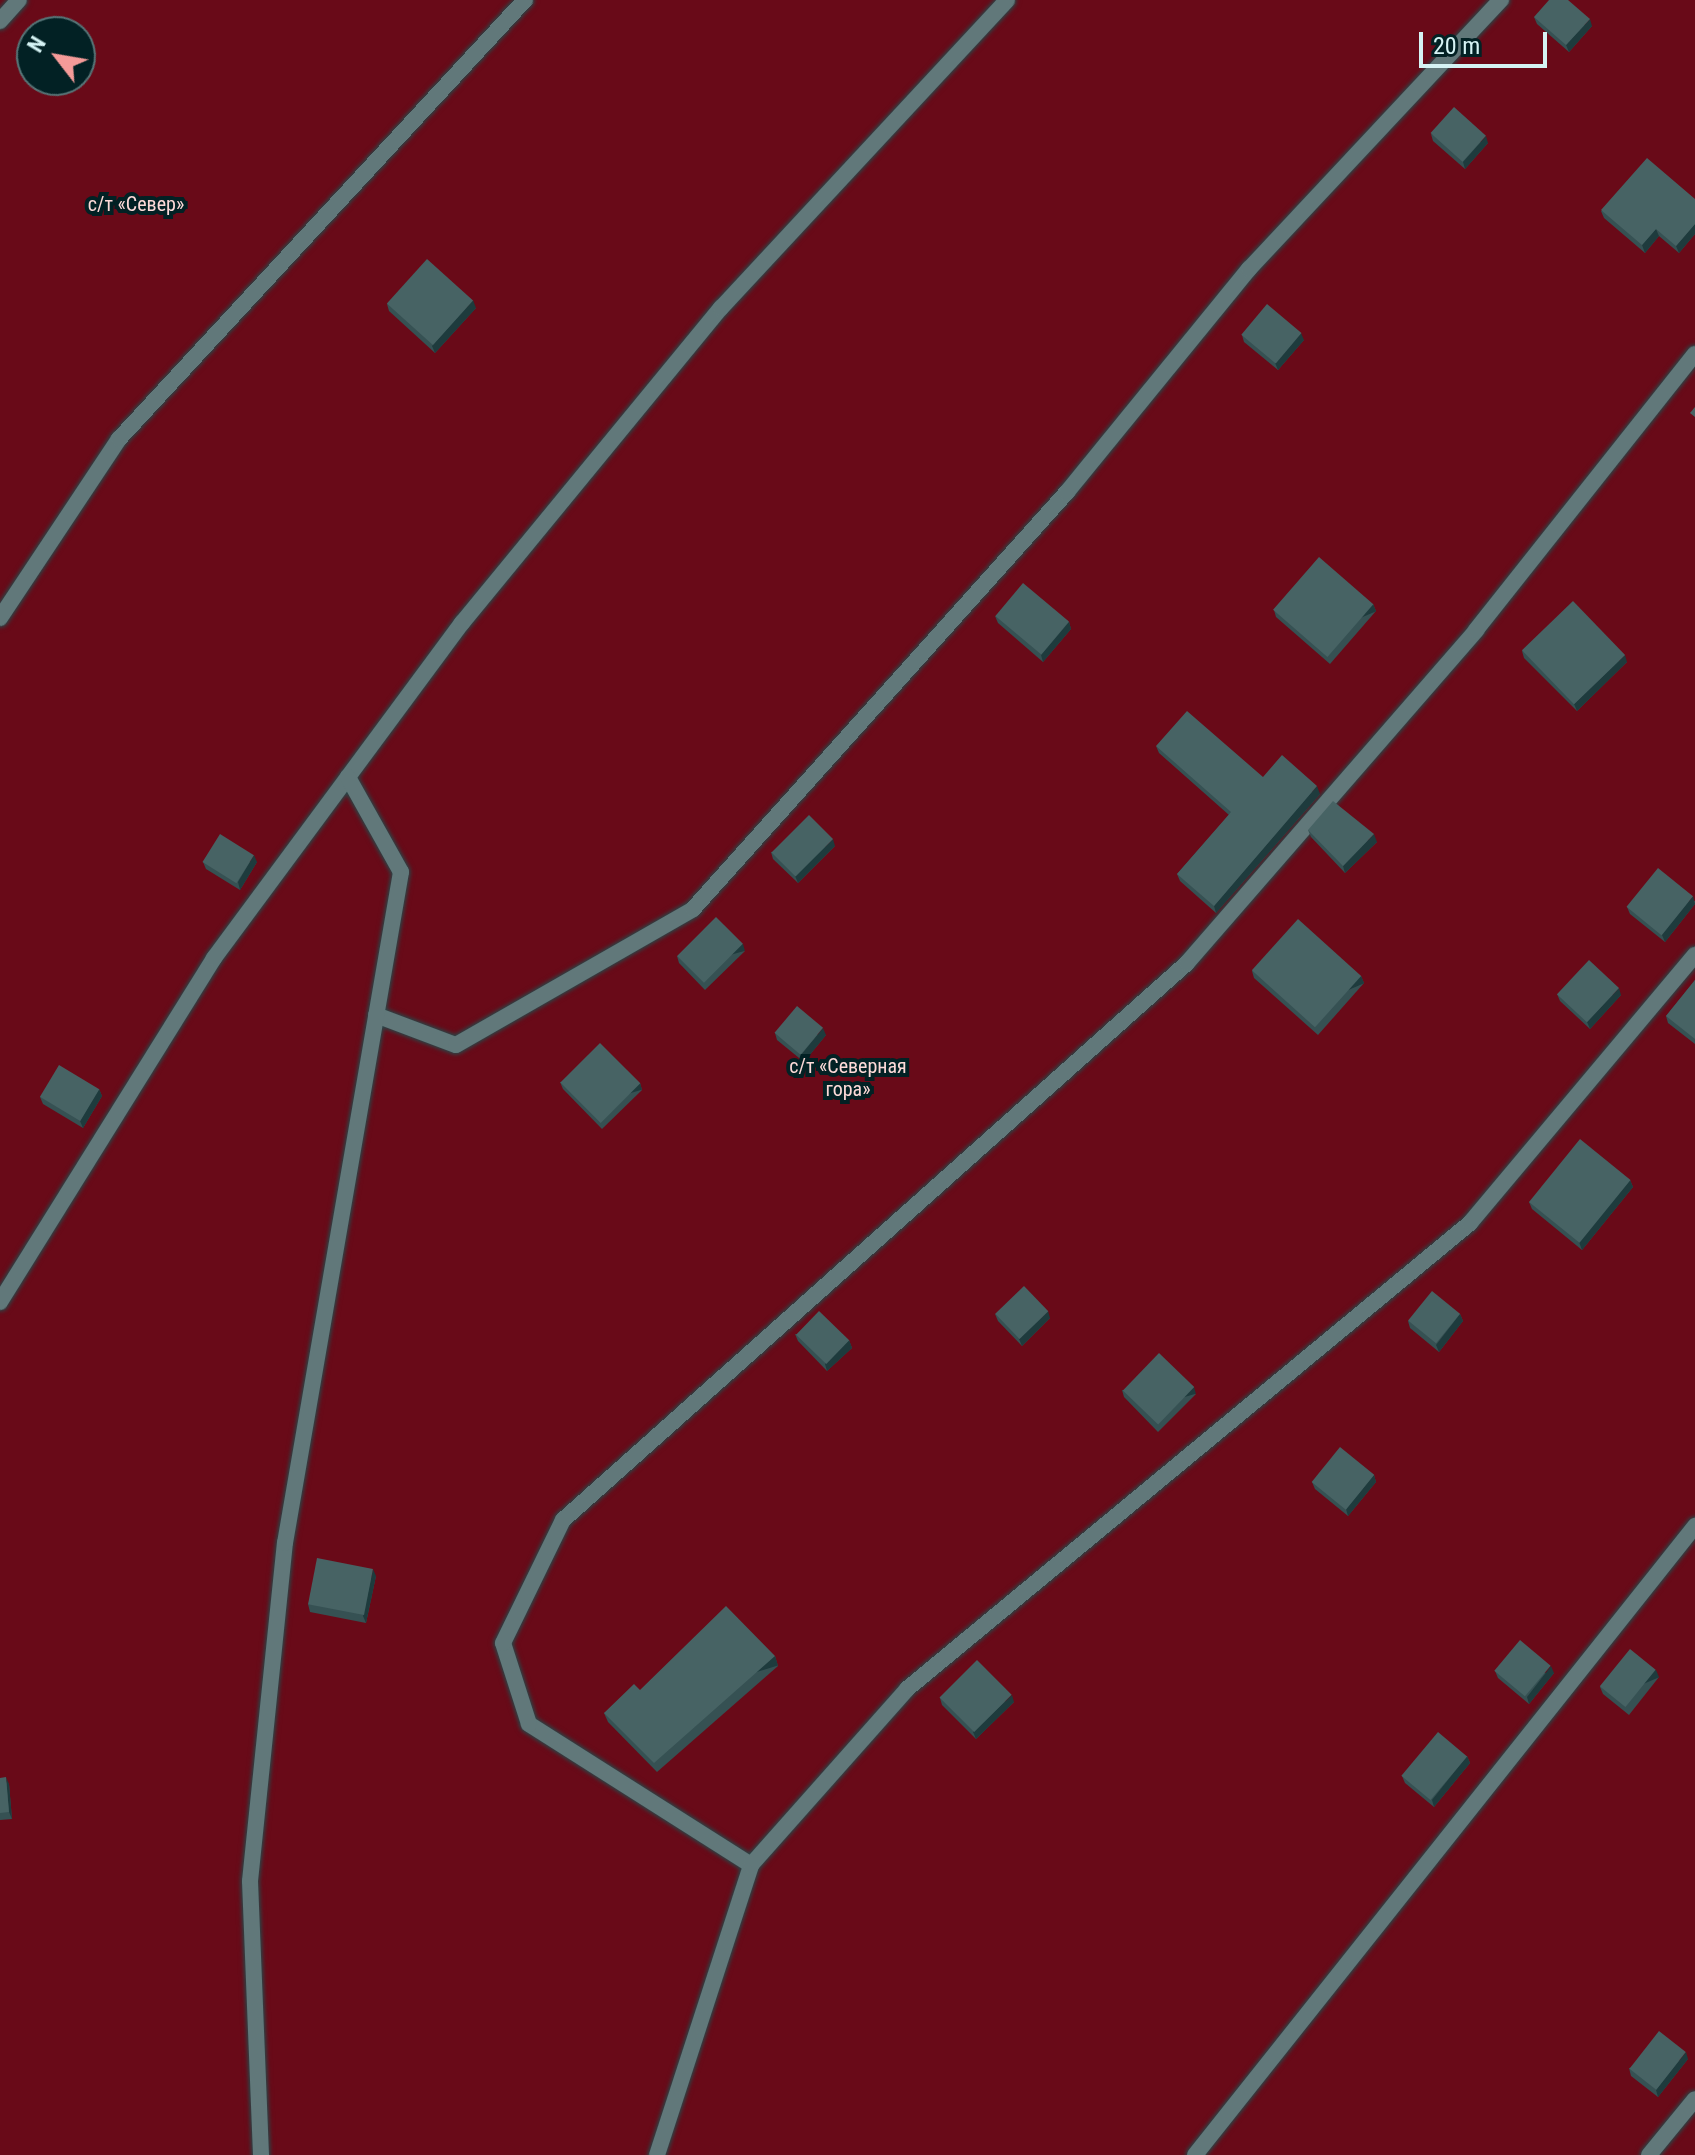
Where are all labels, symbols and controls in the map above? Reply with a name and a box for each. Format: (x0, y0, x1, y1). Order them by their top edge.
north arrow (16, 16, 96, 96)
scale bar (1423, 16, 1551, 66)
text: N (23, 32, 51, 57)
text: 20 m (1433, 32, 1480, 60)
park label: с/т «Север» (88, 192, 184, 216)
park label: с/т «Северная гора» (789, 1054, 907, 1101)

